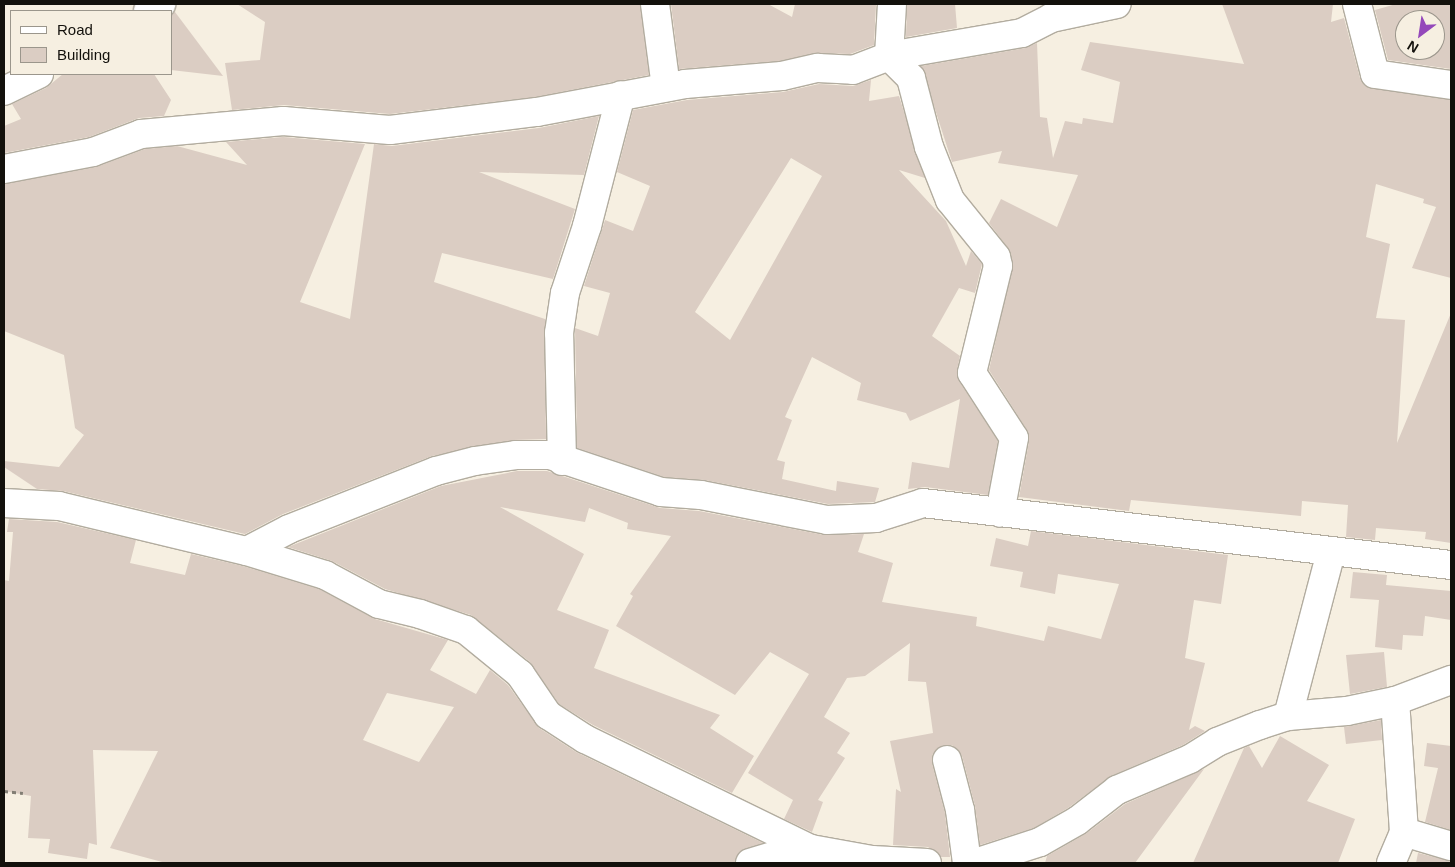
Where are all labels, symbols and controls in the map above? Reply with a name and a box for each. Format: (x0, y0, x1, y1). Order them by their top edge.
legend (10, 10, 172, 75)
north arrow (1395, 10, 1445, 60)
text: Road (57, 21, 93, 38)
text: N (1404, 38, 1421, 56)
text: Building (57, 46, 110, 63)

